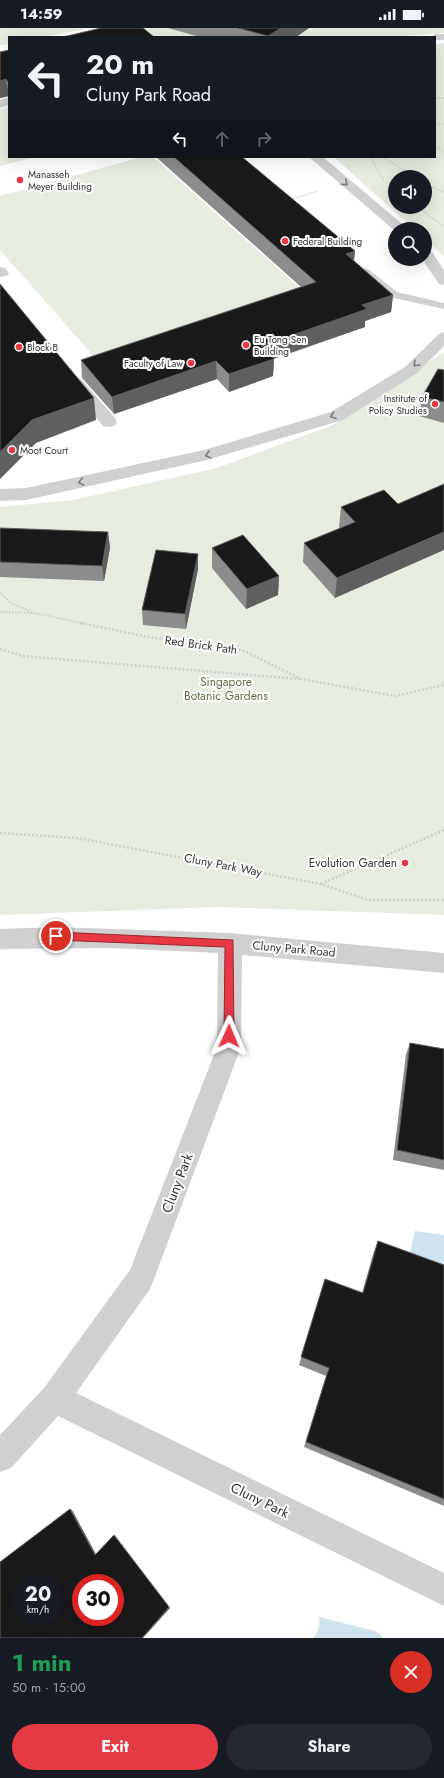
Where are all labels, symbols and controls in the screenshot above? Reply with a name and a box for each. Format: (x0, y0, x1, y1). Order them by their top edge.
text: 14:59 (20, 3, 63, 25)
text: 20 m (86, 44, 154, 85)
icon: left (20, 52, 72, 104)
text: Cluny Park Road (86, 82, 211, 108)
icon: left (169, 128, 191, 150)
icon: ahead (211, 128, 233, 150)
icon: right (253, 128, 275, 150)
place label: Manasseh Meyer Building (28, 167, 92, 194)
map controls (388, 170, 432, 266)
button: sound (388, 170, 432, 214)
marker: Manasseh Meyer Building (15, 175, 25, 185)
one-way arrow (340, 178, 348, 185)
button: search (388, 222, 432, 266)
place label: Federal Building (293, 234, 362, 249)
marker: Federal Building (280, 236, 290, 246)
place label: Eu Tong Sen Building (254, 332, 307, 359)
place label: Block B (27, 340, 59, 355)
marker: Eu Tong Sen Building (241, 340, 251, 350)
marker: Block B (14, 342, 24, 352)
place label: Faculty of Law (124, 356, 183, 371)
marker: Faculty of Law (186, 358, 196, 368)
one-way arrow (414, 359, 421, 367)
place label: Institute of Policy Studies (369, 391, 428, 418)
marker: Institute of Policy Studies (430, 399, 440, 409)
one-way arrow (329, 412, 336, 420)
place label: Moot Court (20, 443, 68, 458)
marker: Moot Court (7, 445, 17, 455)
one-way arrow (205, 450, 212, 458)
one-way arrow (78, 477, 84, 486)
street label: Red Brick Path (164, 631, 238, 659)
park label: Singapore Botanic Gardens (184, 673, 268, 705)
street label: Cluny Park Way (182, 849, 264, 882)
place label: Evolution Garden (309, 854, 397, 872)
marker: Evolution Garden (400, 858, 410, 868)
pin (39, 919, 73, 953)
icon: arrive (45, 925, 67, 947)
street label: Cluny Park Road (252, 936, 336, 962)
position arrow (208, 1015, 250, 1057)
street label: Cluny Park (156, 1149, 198, 1216)
street label: Cluny Park (227, 1477, 293, 1523)
speed limit sign: 30 (72, 1574, 124, 1626)
text: 20 (25, 1580, 51, 1609)
text: km/h (27, 1602, 49, 1617)
text: 1 min (12, 1645, 72, 1680)
button: close (390, 1651, 432, 1693)
text: 50 m · 15:00 (12, 1678, 86, 1697)
button: Exit (12, 1724, 218, 1770)
button: Share (226, 1724, 432, 1770)

